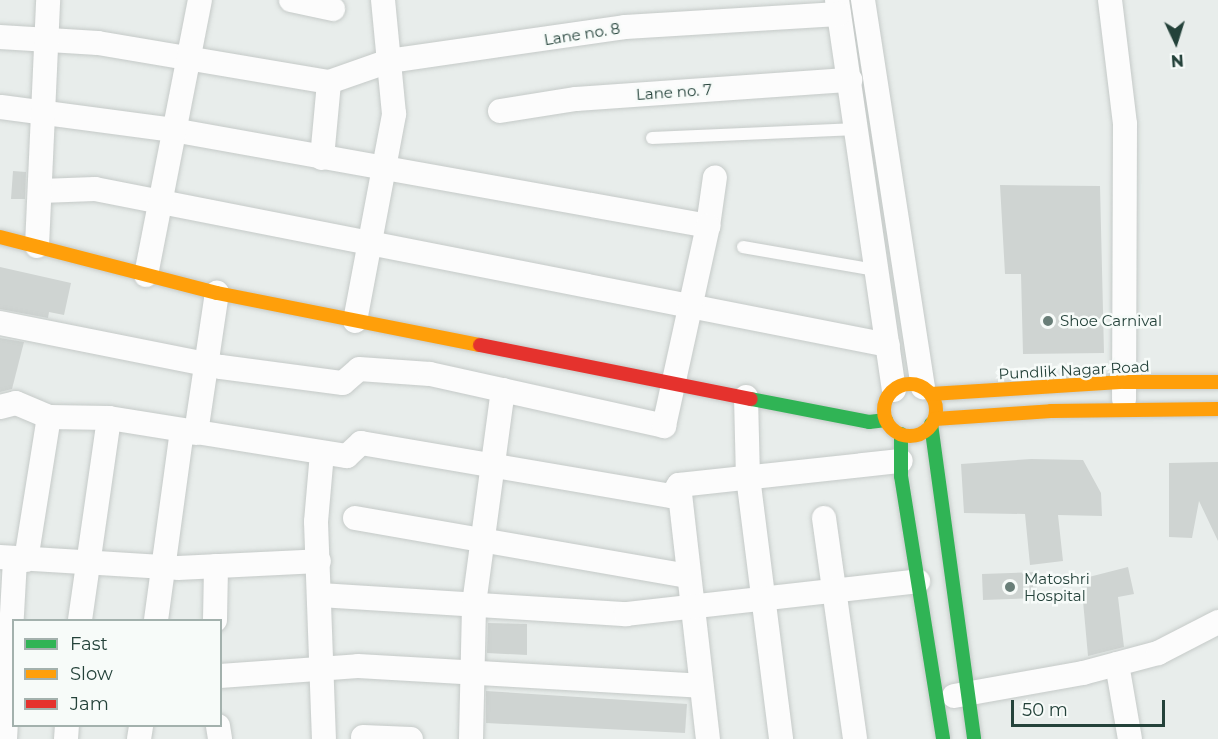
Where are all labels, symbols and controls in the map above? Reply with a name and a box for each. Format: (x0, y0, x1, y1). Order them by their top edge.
north arrow (1146, 12, 1206, 72)
street label: Lane no. 8 (543, 19, 621, 49)
text: N (1170, 51, 1184, 70)
street label: Lane no. 7 (635, 80, 713, 104)
place label: Shoe Carnival (1060, 312, 1162, 330)
marker: Shoe Carnival (1041, 314, 1055, 328)
street label: Pundlik Nagar Road (998, 357, 1150, 383)
place label: Matoshri Hospital (1024, 569, 1090, 604)
marker: Matoshri Hospital (1001, 578, 1019, 596)
legend (12, 619, 222, 727)
text: Fast (70, 633, 108, 655)
text: Slow (70, 663, 113, 685)
scale bar (1014, 688, 1168, 726)
text: Jam (70, 693, 109, 715)
text: 50 m (1022, 699, 1068, 721)

